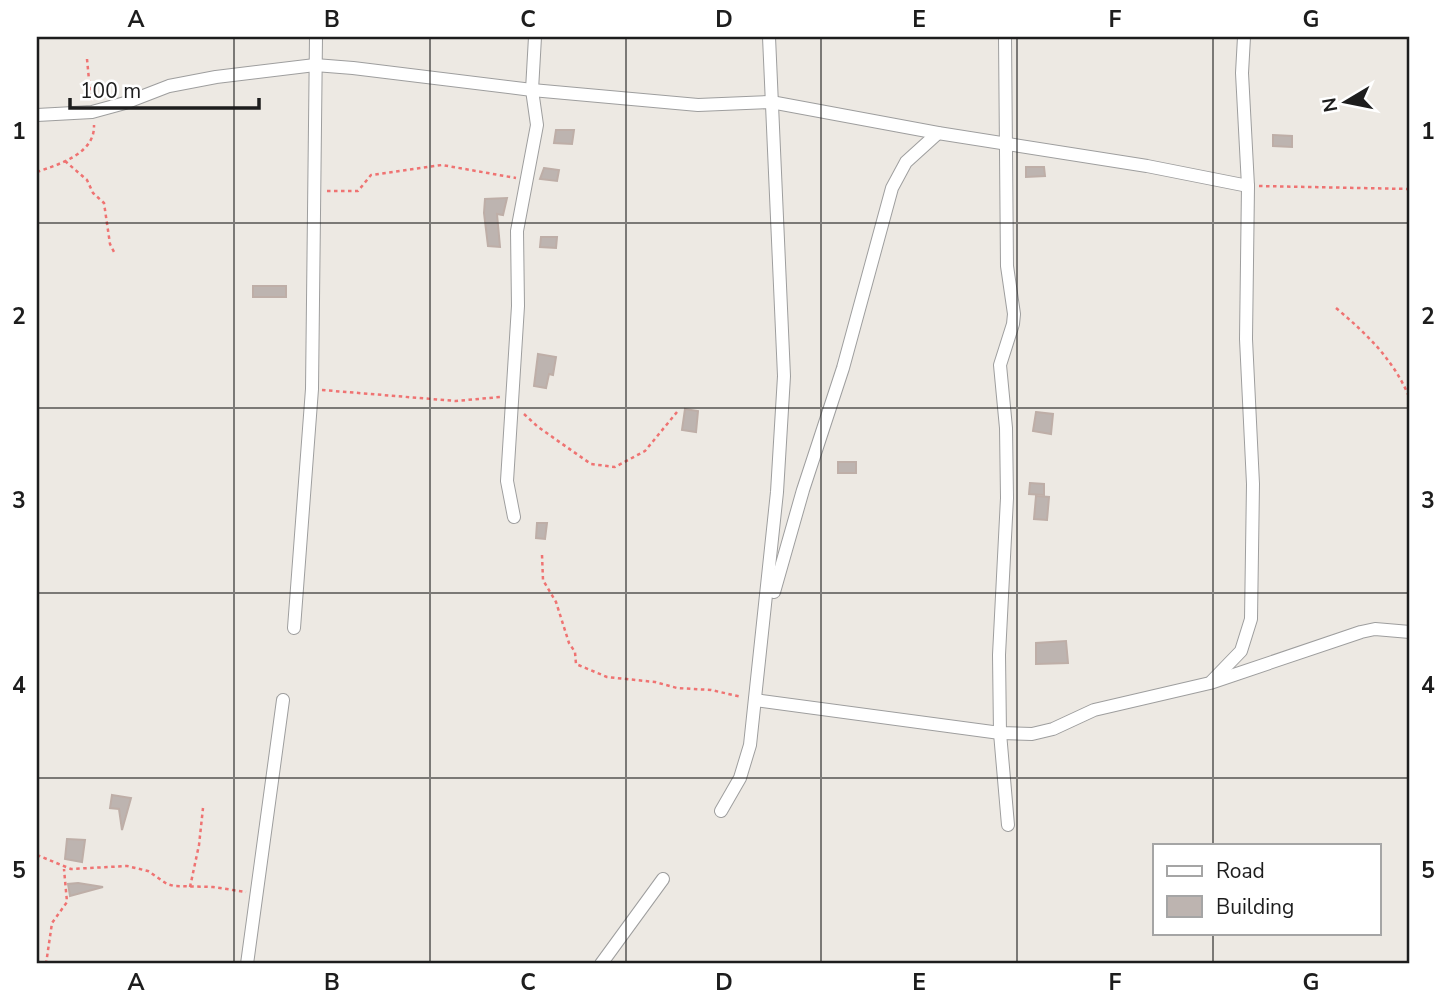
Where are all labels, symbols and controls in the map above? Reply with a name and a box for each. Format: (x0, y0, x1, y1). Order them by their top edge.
text: A (127, 4, 145, 35)
text: B (324, 4, 340, 35)
text: C (520, 4, 536, 35)
text: D (715, 4, 733, 35)
text: E (912, 4, 926, 35)
text: F (1109, 4, 1122, 35)
text: G (1303, 4, 1319, 35)
scale bar (70, 66, 259, 110)
north arrow (1310, 66, 1380, 136)
text: 100 m (80, 77, 141, 105)
text: N (1316, 96, 1344, 114)
text: 1 (12, 116, 26, 147)
text: 1 (1421, 116, 1435, 147)
text: 2 (12, 301, 26, 332)
text: 2 (1421, 301, 1435, 332)
text: 3 (12, 485, 26, 516)
text: 3 (1421, 485, 1435, 516)
text: 4 (12, 670, 26, 701)
text: 4 (1421, 670, 1435, 701)
legend (1153, 844, 1380, 934)
text: 5 (12, 855, 26, 886)
text: 5 (1421, 855, 1435, 886)
text: Road (1216, 857, 1265, 885)
text: Building (1216, 893, 1294, 921)
text: A (127, 967, 145, 998)
text: B (324, 967, 340, 998)
text: C (520, 967, 536, 998)
text: D (715, 967, 733, 998)
text: E (912, 967, 926, 998)
text: F (1109, 967, 1122, 998)
text: G (1303, 967, 1319, 998)

